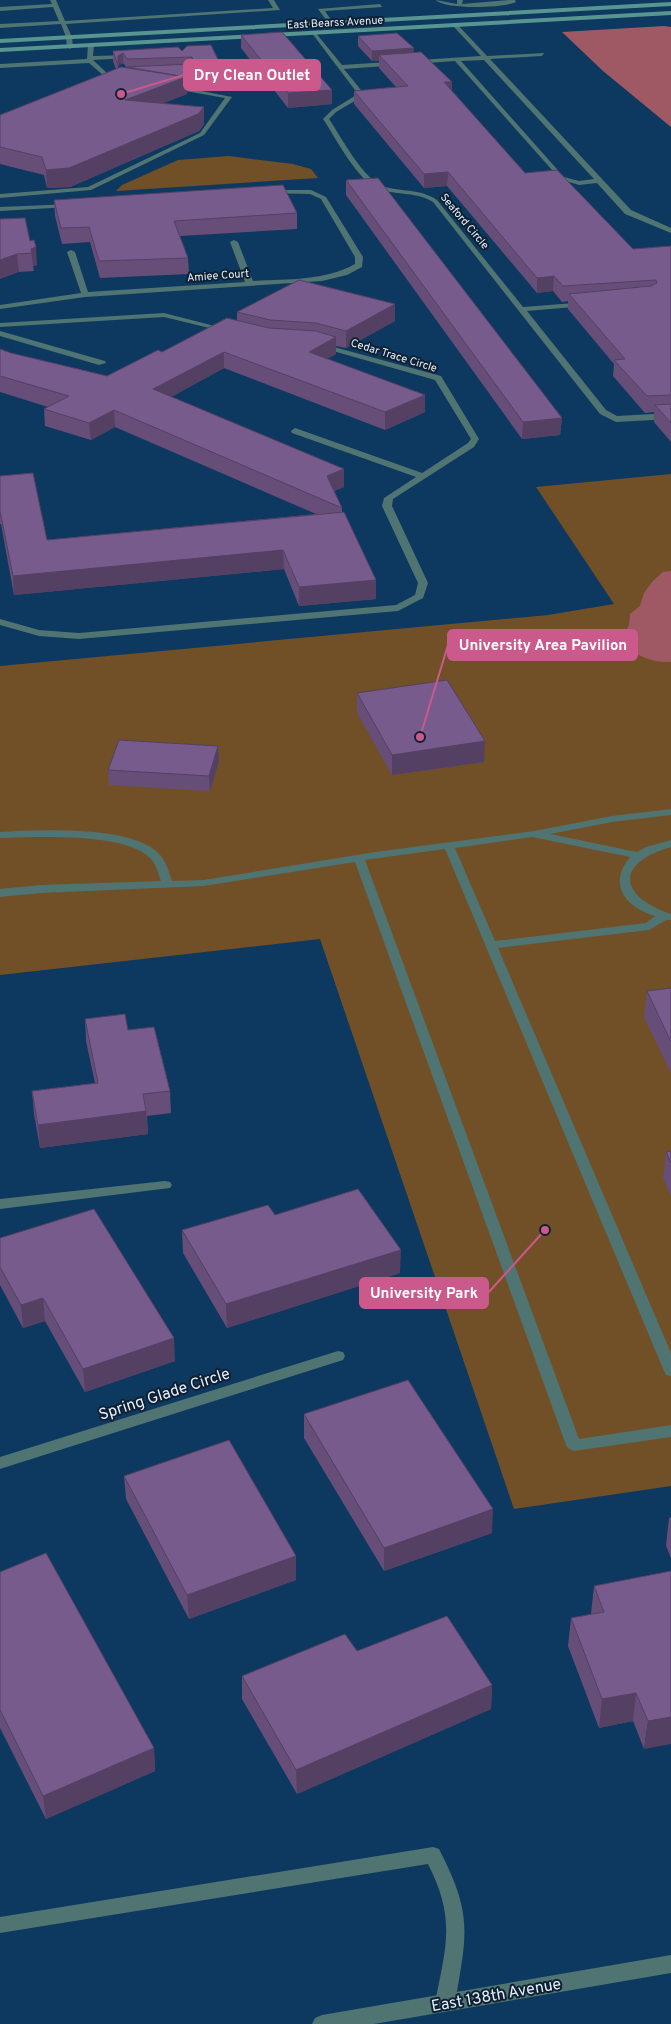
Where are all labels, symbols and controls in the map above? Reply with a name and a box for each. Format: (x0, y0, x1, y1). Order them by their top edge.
street label: East Bearss Avenue (286, 13, 384, 33)
callout: Dry Clean Outlet (184, 60, 320, 90)
text: Dry Clean Outlet (194, 67, 310, 86)
street label: Seaford Circle (437, 191, 492, 252)
street label: Amiee Court (186, 267, 250, 285)
street label: Cedar Trace Circle (349, 336, 439, 376)
callout: University Area Pavilion (448, 630, 637, 660)
text: University Area Pavilion (459, 637, 627, 656)
callout: University Park (360, 1278, 488, 1308)
text: University Park (370, 1285, 478, 1304)
street label: Spring Glade Circle (96, 1364, 233, 1426)
street label: East 138th Avenue (430, 1975, 563, 2017)

